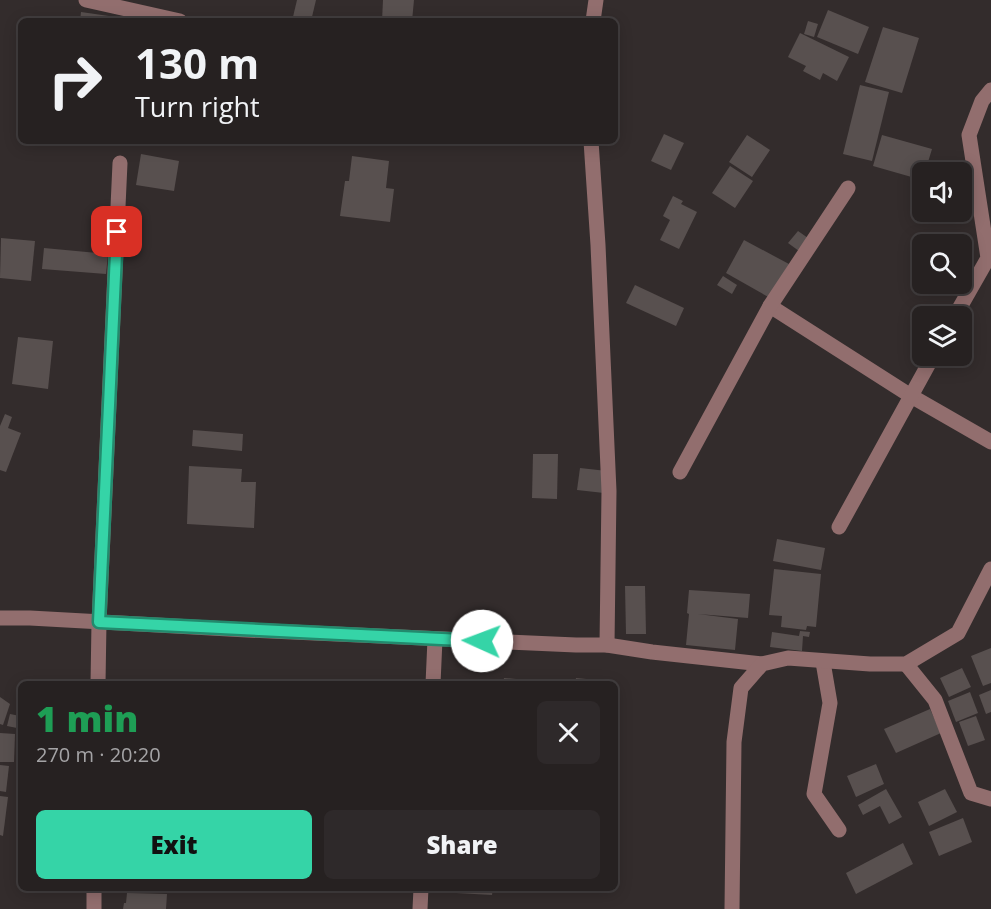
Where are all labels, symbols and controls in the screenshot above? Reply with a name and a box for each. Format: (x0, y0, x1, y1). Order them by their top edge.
text: 130 m (135, 34, 259, 91)
icon: right (36, 42, 114, 120)
text: Turn right (135, 88, 260, 125)
map controls (912, 162, 972, 366)
button: sound (912, 162, 972, 222)
pin (91, 206, 142, 257)
icon: arrive (100, 215, 133, 248)
button: search (912, 234, 972, 294)
button: layers (912, 306, 972, 366)
position arrow (450, 609, 514, 673)
text: 1 min (36, 694, 138, 743)
button: close (537, 701, 600, 764)
text: 270 m · 20:20 (36, 741, 161, 768)
button: Exit (36, 810, 312, 879)
button: Share (324, 810, 600, 879)

